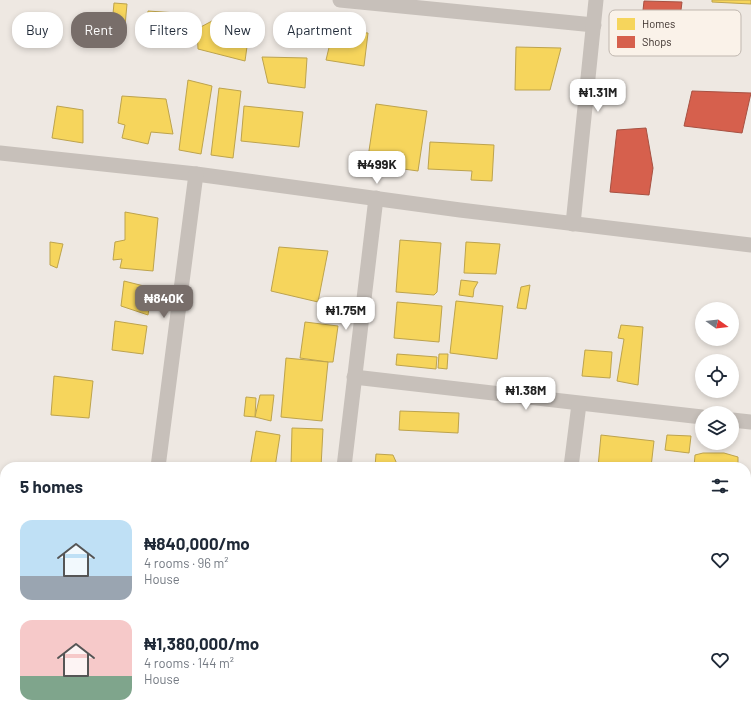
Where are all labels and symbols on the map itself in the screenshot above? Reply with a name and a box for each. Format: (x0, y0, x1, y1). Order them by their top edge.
legend (609, 10, 741, 56)
text: Homes (642, 17, 675, 30)
text: Shops (642, 35, 672, 48)
pin: ₦1.31M (565, 79, 631, 113)
pin: ₦499K (349, 151, 405, 185)
pin: ₦840K (136, 285, 192, 319)
pin: ₦1.75M (313, 297, 379, 331)
north arrow (695, 302, 739, 346)
pin: ₦1.38M (493, 377, 559, 411)

